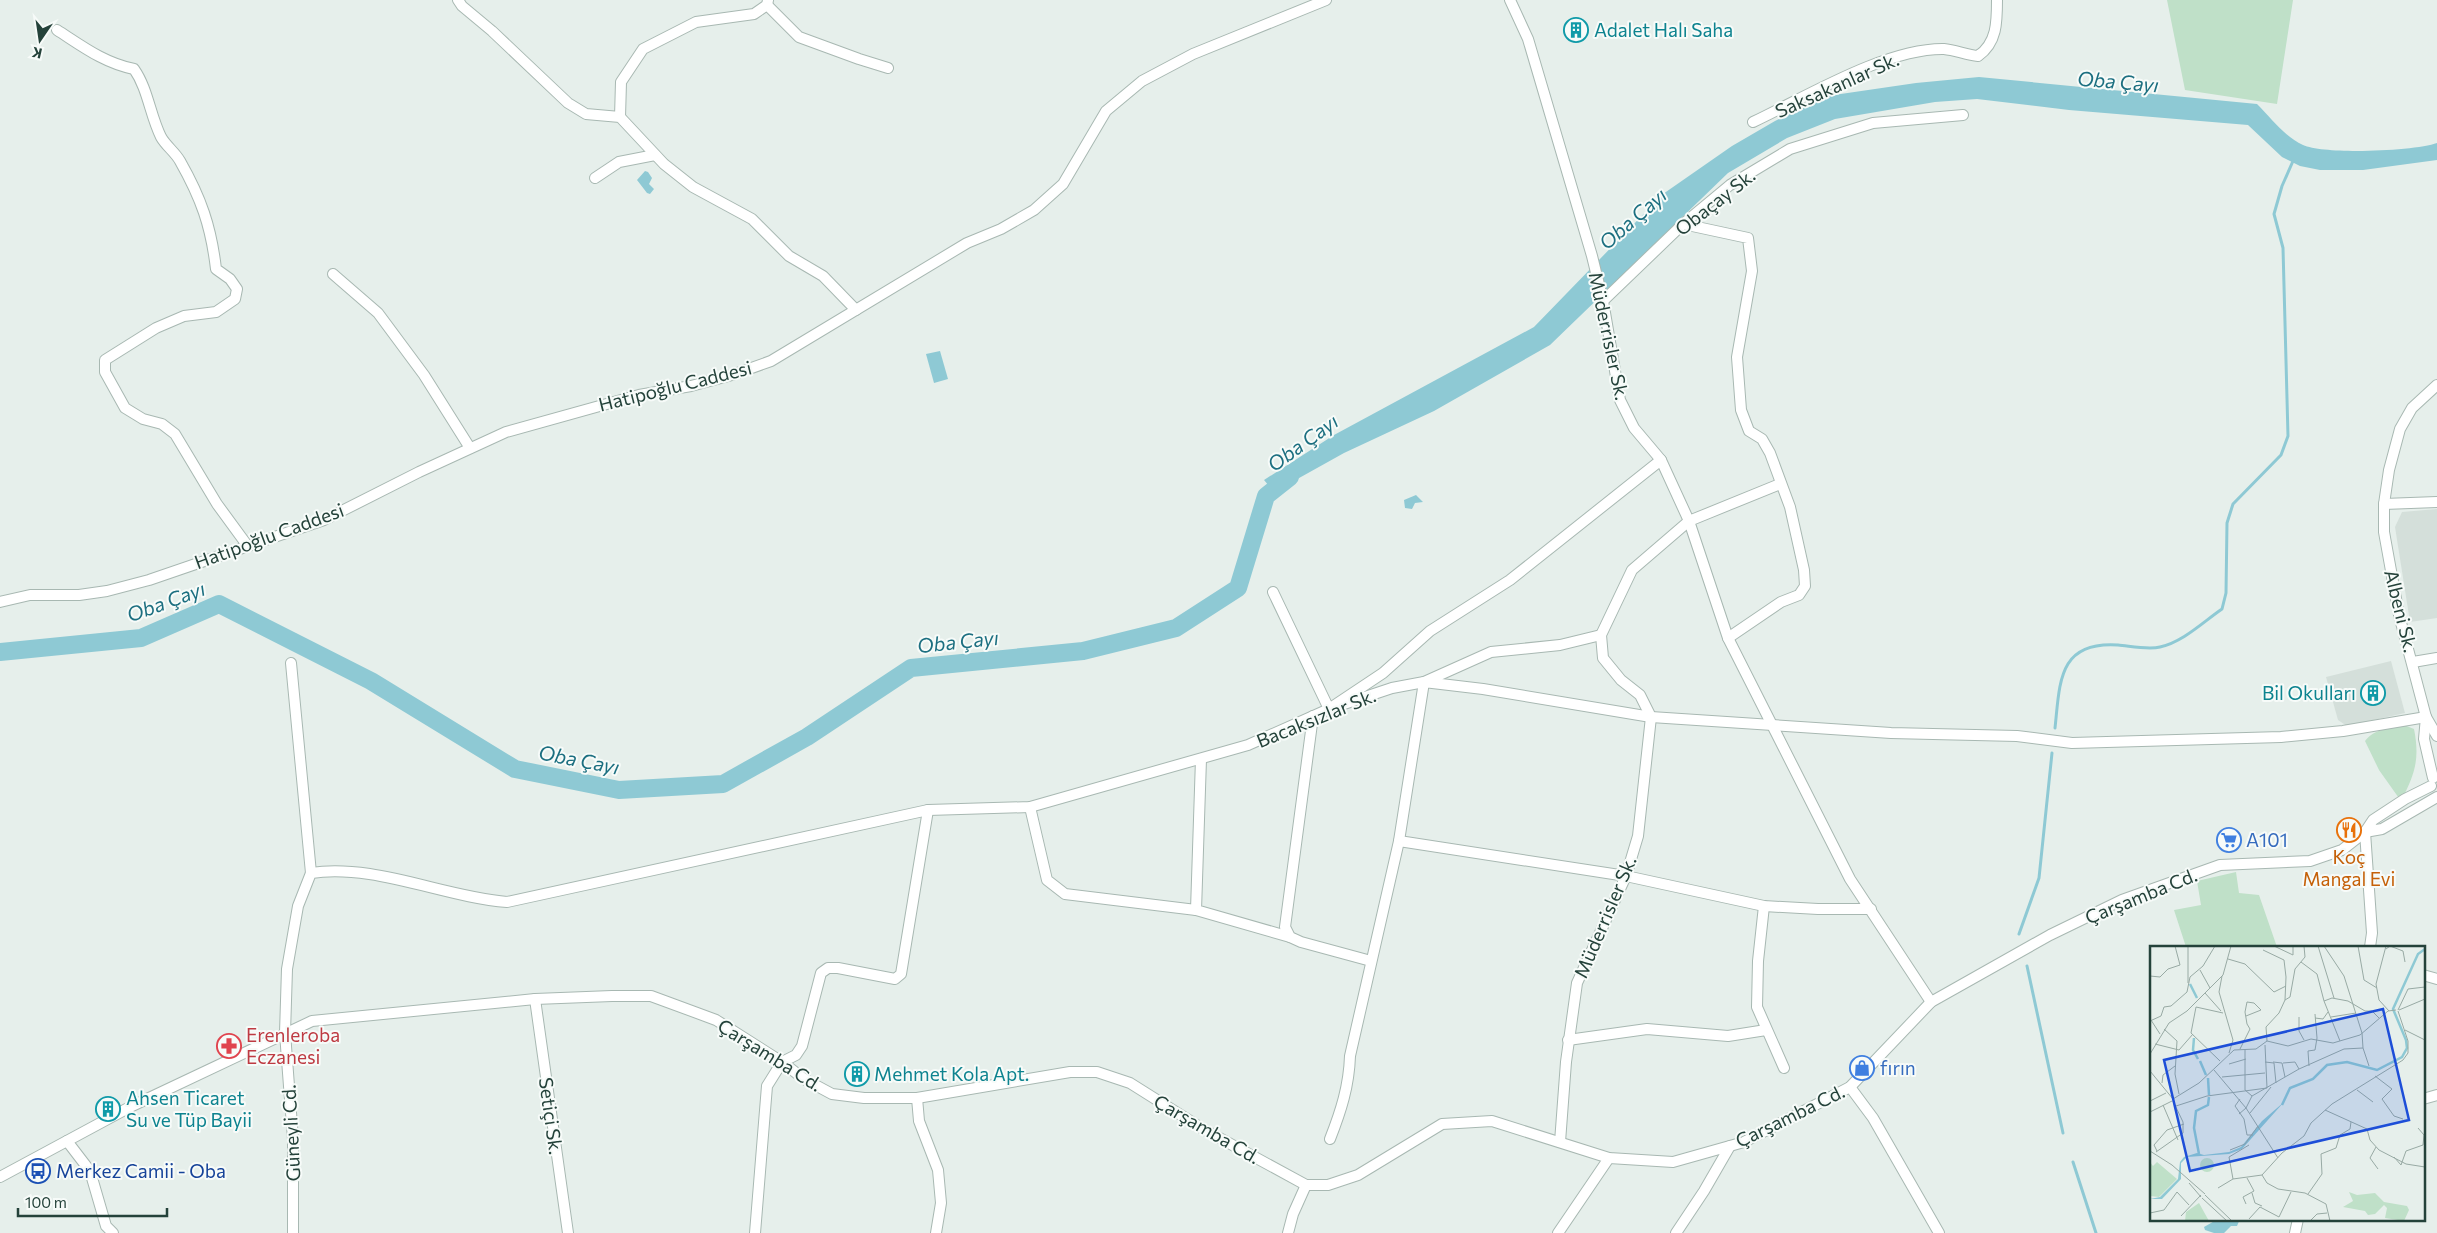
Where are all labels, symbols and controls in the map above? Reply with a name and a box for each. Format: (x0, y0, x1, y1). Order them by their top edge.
north arrow (15, 15, 65, 65)
building icon: Adalet Halı Saha (1563, 17, 1589, 43)
place label: Adalet Halı Saha (1594, 18, 1733, 41)
text: K (30, 44, 44, 63)
street label: Saksakanlar Sk. (1771, 47, 1902, 122)
water label: Oba Çayı (2076, 65, 2160, 97)
street label: Obaçay Sk. (1670, 163, 1759, 240)
water label: Oba Çayı (1594, 182, 1671, 254)
street label: Müderrisler Sk. (1585, 270, 1634, 402)
street label: Hatipoğlu Caddesi (596, 355, 754, 416)
water label: Oba Çayı (1262, 408, 1343, 476)
street label: Hatipoğlu Caddesi (191, 498, 347, 573)
street label: Albeni Sk. (2380, 567, 2423, 655)
water label: Oba Çayı (123, 576, 208, 626)
water label: Oba Çayı (916, 625, 1000, 657)
building icon: Bil Okulları (2360, 680, 2386, 706)
place label: Bil Okulları (2262, 681, 2356, 704)
street label: Bacaksızlar Sk. (1253, 683, 1379, 752)
water label: Oba Çayı (537, 739, 622, 779)
restaurant icon: Koç Mangal Evi (2336, 817, 2362, 843)
supermarket icon: A101 (2216, 827, 2242, 853)
place label: A101 (2246, 828, 2288, 851)
place label: Koç Mangal Evi (2302, 845, 2396, 890)
street label: Müderrisler Sk. (1568, 852, 1641, 981)
street label: Çarşamba Cd. (2081, 863, 2200, 928)
inset map (2150, 946, 2424, 1220)
street label: Çarşamba Cd. (714, 1013, 827, 1096)
place label: Erenleroba Eczanesi (246, 1023, 340, 1068)
pharmacy icon: Erenleroba Eczanesi (216, 1033, 242, 1059)
shop icon: fırın (1849, 1055, 1875, 1081)
place label: fırın (1880, 1056, 1916, 1079)
building icon: Mehmet Kola Apt. (844, 1061, 870, 1087)
place label: Mehmet Kola Apt. (874, 1062, 1029, 1085)
street label: Setiçi Sk. (535, 1076, 568, 1156)
street label: Çarşamba Cd. (1731, 1079, 1848, 1152)
street label: Güneyli Cd. (276, 1084, 305, 1182)
place label: Ahsen Ticaret Su ve Tüp Bayii (126, 1086, 252, 1131)
street label: Çarşamba Cd. (1150, 1089, 1264, 1168)
building icon: Ahsen Ticaret Su ve Tüp Bayii (95, 1096, 121, 1122)
bus stop icon: Merkez Camii - Oba (25, 1158, 51, 1184)
place label: Merkez Camii - Oba (56, 1159, 226, 1182)
scale bar (18, 1186, 166, 1218)
text: 100 m (25, 1193, 67, 1211)

